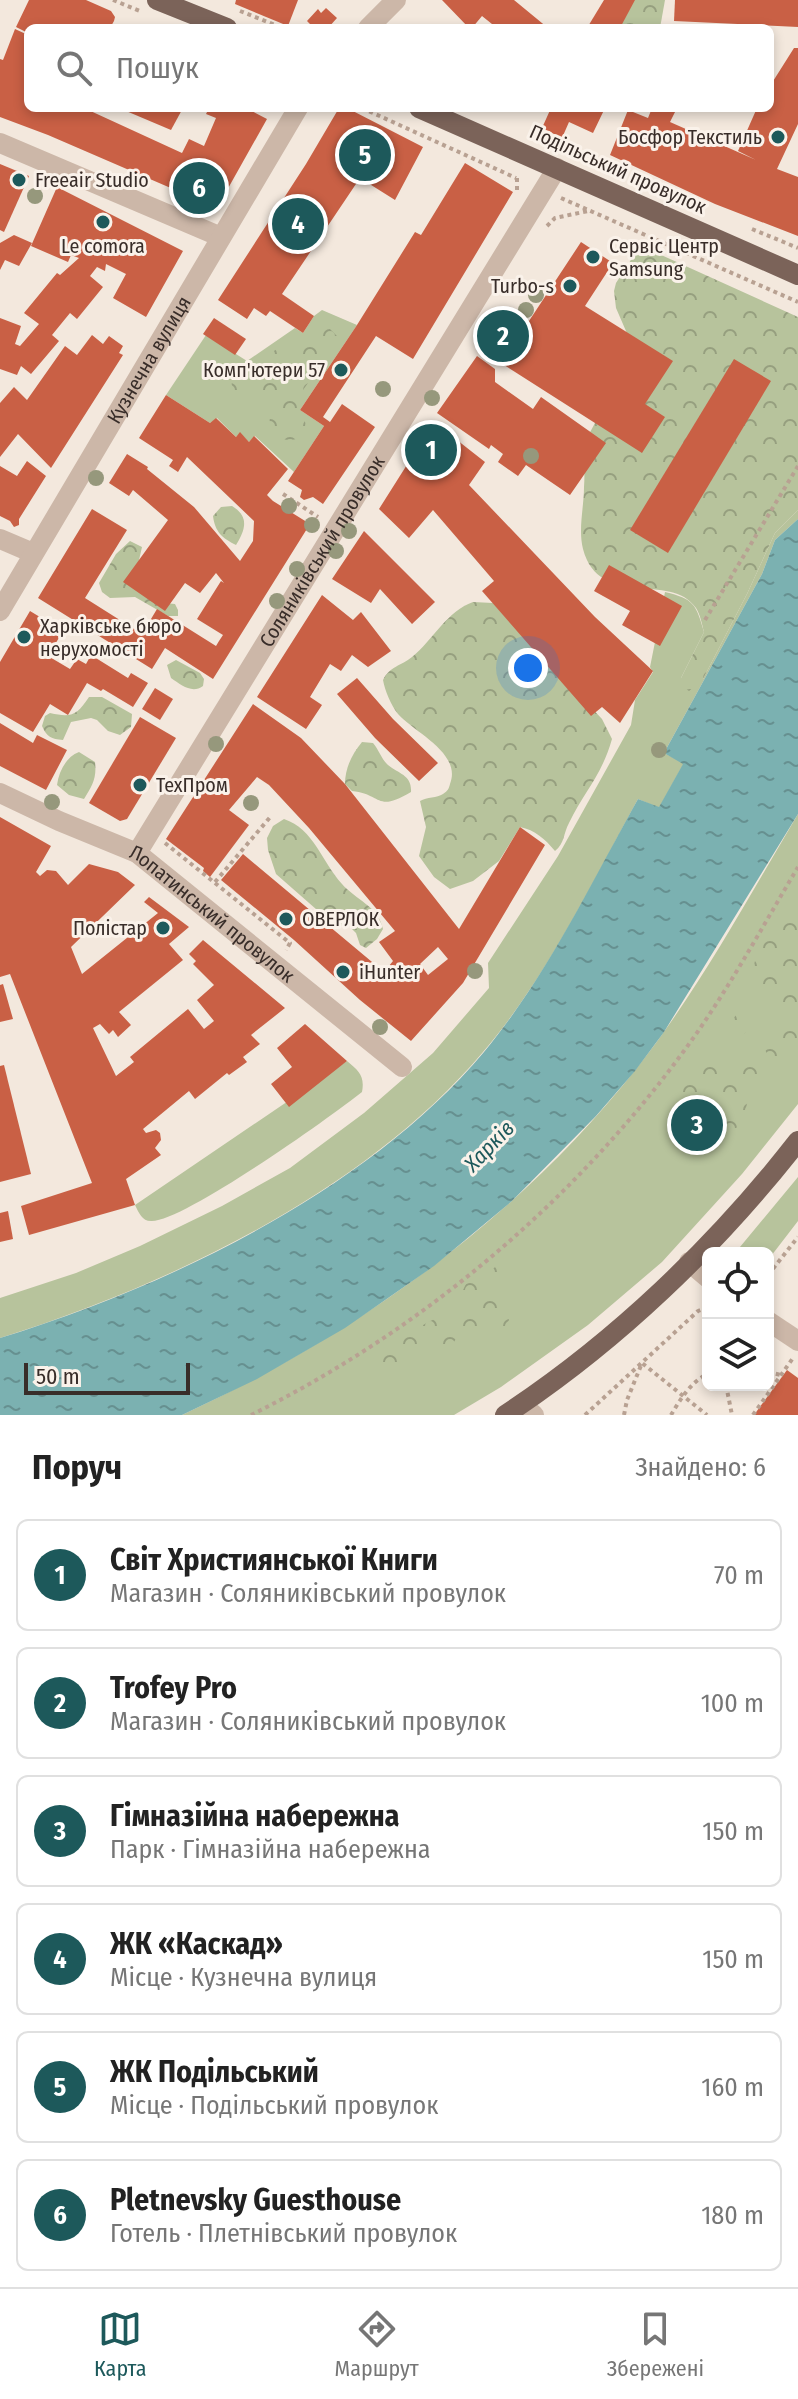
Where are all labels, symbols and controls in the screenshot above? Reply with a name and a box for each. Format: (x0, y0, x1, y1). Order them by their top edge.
search box (24, 24, 774, 112)
icon: search (52, 46, 96, 90)
text: Пошук (116, 50, 199, 86)
street label: Подільський провулок (526, 119, 711, 219)
pin: 5 (339, 125, 391, 185)
place label: Босфор Текстиль (618, 125, 762, 149)
marker: Босфор Текстиль (769, 128, 787, 146)
pin: 6 (173, 158, 225, 218)
place label: Freeair Studio (35, 168, 149, 192)
marker: Freeair Studio (10, 171, 28, 189)
pin: 4 (272, 194, 324, 254)
marker: Le comora (94, 213, 112, 231)
place label: Le comora (61, 234, 145, 258)
place label: Сервіс Центр Samsung (609, 234, 719, 281)
marker: Сервіс Центр Samsung (584, 248, 602, 266)
place label: Turbo-s (491, 274, 554, 298)
marker: Turbo-s (561, 277, 579, 295)
street label: Кузнечна вулиця (102, 292, 196, 428)
pin: 2 (477, 306, 529, 366)
place label: Комп'ютери 57 (203, 358, 325, 382)
marker: Комп'ютери 57 (332, 361, 350, 379)
pin: 1 (405, 420, 457, 480)
street label: Соляниківський провулок (254, 451, 390, 651)
place label: Харківське бюро нерухомості (40, 614, 182, 661)
marker: Харківське бюро нерухомості (15, 628, 33, 646)
your location (508, 648, 548, 688)
place label: ТехПром (156, 773, 228, 797)
marker: ТехПром (131, 776, 149, 794)
street label: Лопатинський провулок (126, 839, 300, 988)
place label: ОВЕРЛОК (302, 907, 379, 931)
marker: ОВЕРЛОК (277, 910, 295, 928)
place label: Полістар (73, 916, 147, 940)
marker: Полістар (154, 919, 172, 937)
place label: iHunter (359, 960, 420, 984)
marker: iHunter (334, 963, 352, 981)
pin: 3 (671, 1095, 723, 1155)
water label: Харків (458, 1115, 520, 1178)
map controls (702, 1247, 774, 1391)
button: locate (702, 1247, 774, 1319)
button: layers (702, 1319, 774, 1391)
scale bar (24, 1359, 190, 1395)
text: 50 m (36, 1363, 80, 1390)
text: Поруч (32, 1447, 122, 1488)
text: Знайдено: 6 (635, 1452, 766, 1483)
text: Світ Християнської Книги (110, 1542, 438, 1578)
text: 1 (55, 1560, 66, 1591)
text: 70 m (714, 1560, 764, 1591)
text: Магазин · Соляниківський провулок (110, 1578, 506, 1609)
text: Trofey Pro (110, 1670, 237, 1706)
text: 2 (54, 1688, 66, 1719)
text: 100 m (701, 1688, 764, 1719)
text: Магазин · Соляниківський провулок (110, 1706, 506, 1737)
text: Гімназійна набережна (110, 1798, 400, 1834)
text: 3 (54, 1816, 66, 1847)
text: 150 m (702, 1816, 764, 1847)
text: Парк · Гімназійна набережна (110, 1834, 430, 1865)
text: ЖК «Каскад» (110, 1926, 283, 1962)
text: 4 (53, 1944, 67, 1975)
text: 150 m (702, 1944, 764, 1975)
text: Місце · Кузнечна вулиця (110, 1962, 377, 1993)
text: ЖК Подільський (110, 2054, 319, 2090)
text: 5 (54, 2072, 66, 2103)
text: 160 m (701, 2072, 764, 2103)
text: Місце · Подільський провулок (110, 2090, 438, 2121)
text: Pletnevsky Guesthouse (110, 2182, 401, 2218)
text: 6 (53, 2200, 67, 2231)
text: 180 m (701, 2200, 764, 2231)
text: Готель · Плетнівський провулок (110, 2218, 457, 2249)
tab: Карта (94, 2307, 147, 2382)
tab: Маршрут (335, 2307, 419, 2382)
tab: Збережені (607, 2307, 704, 2382)

